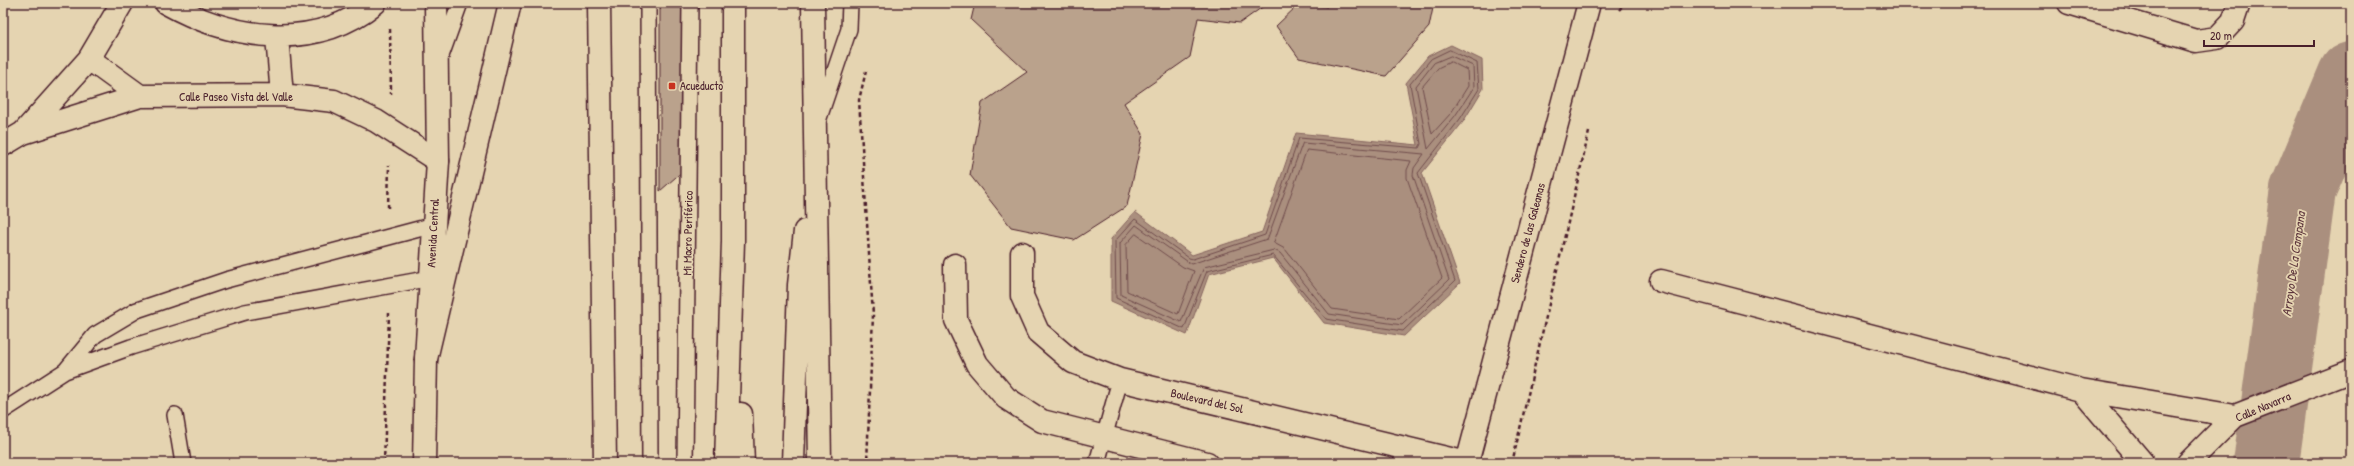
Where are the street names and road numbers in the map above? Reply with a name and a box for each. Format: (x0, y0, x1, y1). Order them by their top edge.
street label: Calle Paseo Vista del Valle (179, 88, 293, 105)
street label: Sendero de las Galeanas (1506, 181, 1549, 285)
street label: Mi Macro Periférico (678, 190, 697, 276)
street label: Avenida Central (422, 197, 443, 268)
street label: Boulevard del Sol (1169, 384, 1246, 417)
street label: Calle Navarra (2233, 387, 2293, 426)

